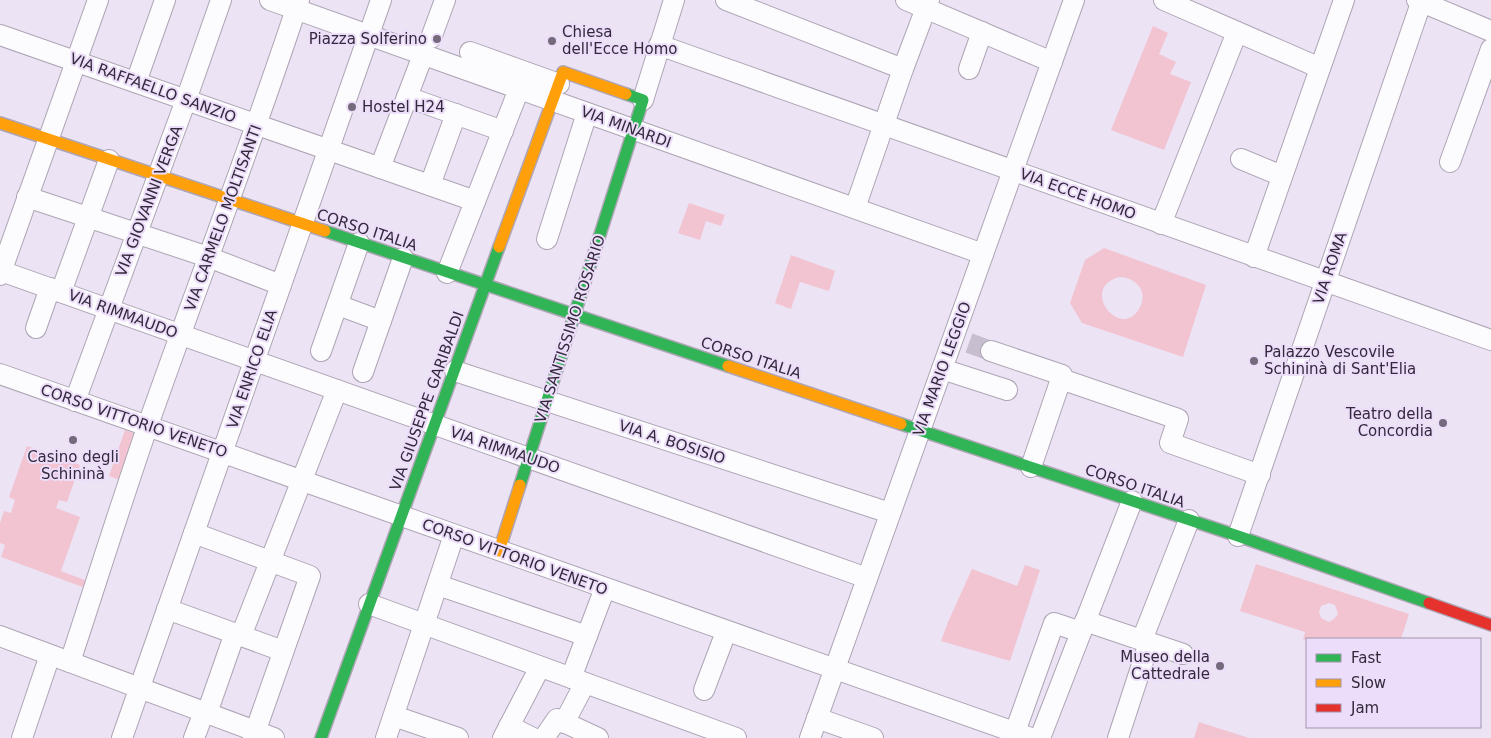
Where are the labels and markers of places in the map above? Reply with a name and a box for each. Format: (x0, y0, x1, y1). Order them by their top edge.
place label: Chiesa dell'Ecce Homo (562, 23, 677, 58)
place label: Piazza Solferino (309, 30, 427, 48)
marker: Piazza Solferino (431, 33, 443, 45)
marker: Chiesa dell'Ecce Homo (546, 35, 558, 47)
place label: Hostel H24 (362, 98, 445, 116)
marker: Hostel H24 (346, 101, 358, 113)
place label: Palazzo Vescovile Schininà di Sant'Elia (1264, 343, 1416, 378)
marker: Palazzo Vescovile Schininà di Sant'Elia (1248, 355, 1260, 367)
place label: Teatro della Concordia (1345, 405, 1433, 440)
marker: Teatro della Concordia (1437, 417, 1449, 429)
marker: Casino degli Schininà (67, 434, 79, 446)
place label: Casino degli Schininà (27, 448, 119, 483)
place label: Museo della Cattedrale (1120, 648, 1210, 683)
marker: Museo della Cattedrale (1214, 660, 1226, 672)

